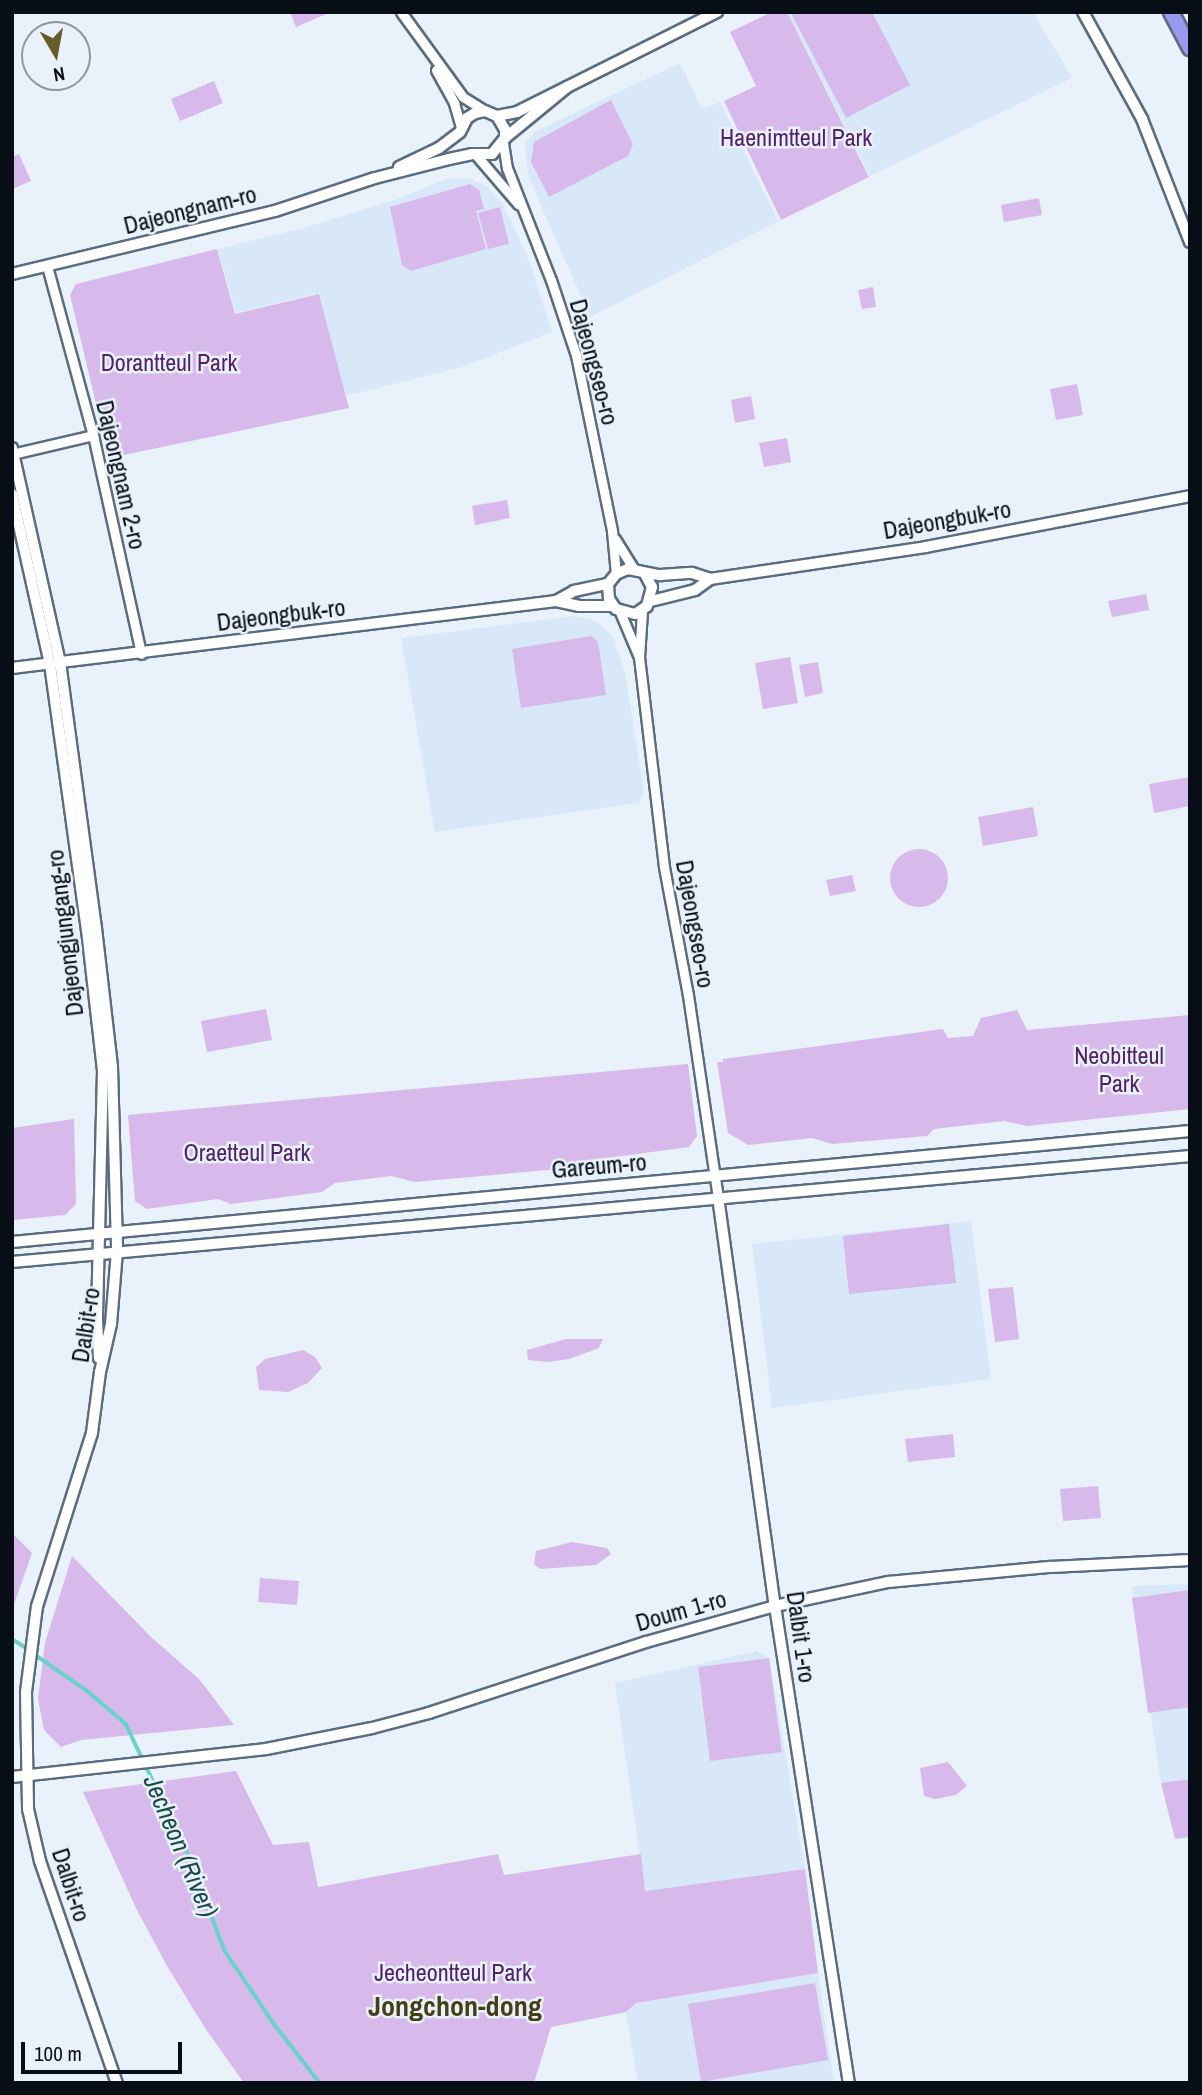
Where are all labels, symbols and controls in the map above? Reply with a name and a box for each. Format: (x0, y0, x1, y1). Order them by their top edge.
north arrow (21, 21, 91, 91)
text: N (52, 61, 67, 88)
park label: Haenimtteul Park (720, 124, 872, 152)
street label: Dajeongnam-ro (121, 180, 259, 240)
street label: Dajeongseo-ro (563, 296, 625, 428)
park label: Dorantteul Park (101, 349, 237, 377)
street label: Dajeongnam 2-ro (90, 398, 152, 552)
street label: Dajeongbuk-ro (881, 495, 1013, 545)
street label: Dajeongbuk-ro (215, 593, 347, 637)
street label: Dajeongjungang-ro (41, 848, 89, 1018)
street label: Dajeongseo-ro (670, 858, 720, 990)
park label: Neobitteul Park (1074, 1042, 1164, 1098)
park label: Oraetteul Park (184, 1139, 310, 1167)
street label: Gareum-ro (550, 1148, 648, 1184)
street label: Dalbit-ro (66, 1285, 106, 1365)
street label: Doum 1-ro (632, 1584, 730, 1638)
street label: Dalbit 1-ro (780, 1590, 822, 1684)
water label: Jecheon (River) (137, 1770, 225, 1922)
street label: Dalbit-ro (46, 1845, 96, 1925)
park label: Jecheontteul Park (374, 1959, 532, 1987)
district label: Jongchon-dong (368, 1989, 542, 2023)
scale bar (24, 2028, 186, 2072)
text: 100 m (34, 2039, 82, 2068)

